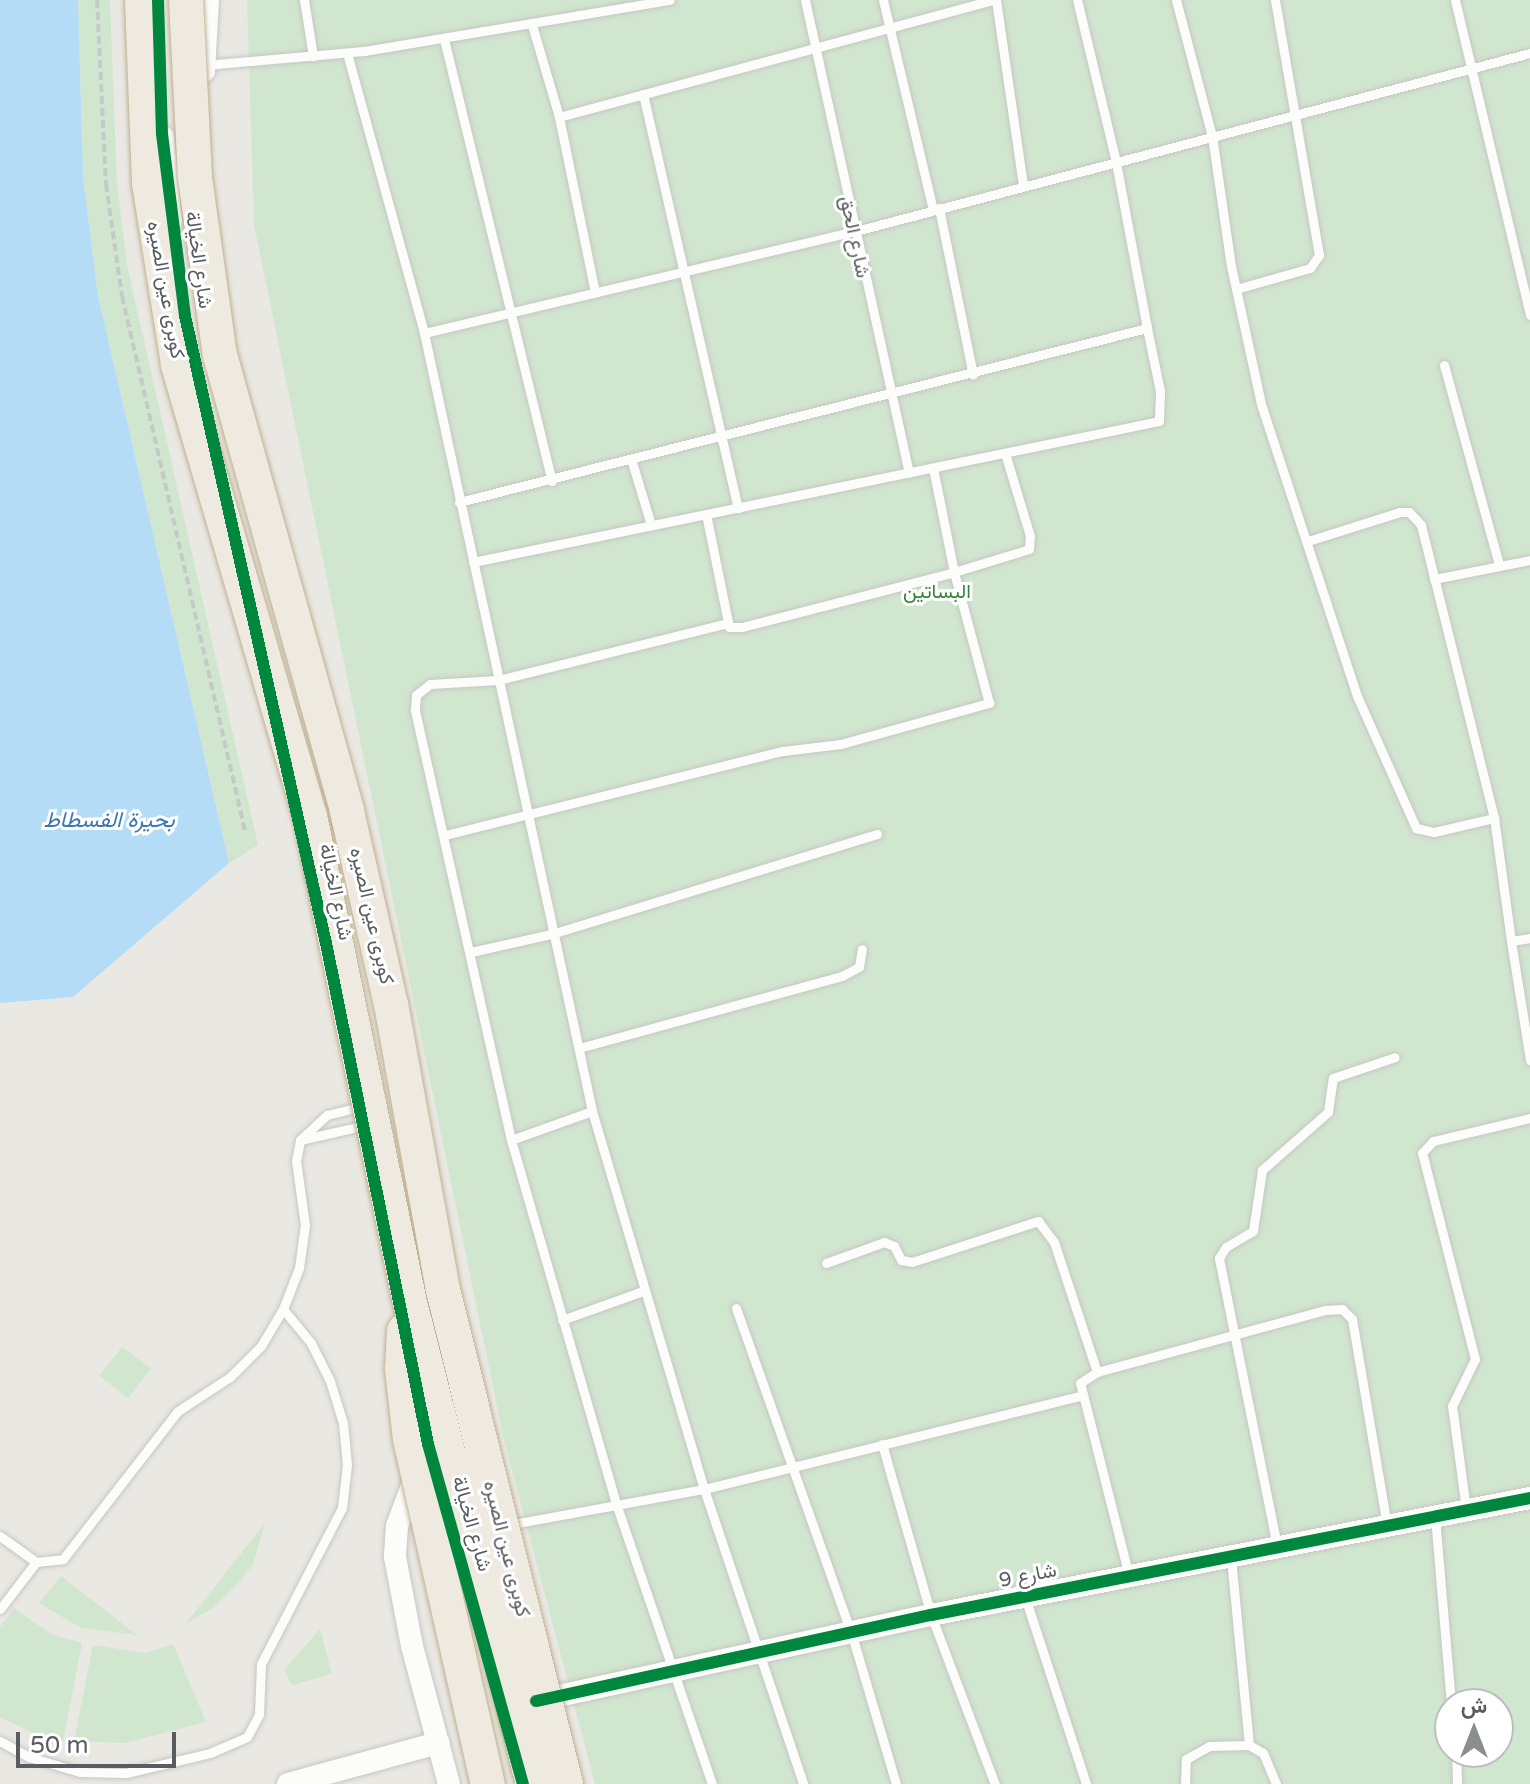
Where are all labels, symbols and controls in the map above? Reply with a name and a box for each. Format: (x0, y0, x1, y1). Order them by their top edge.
street label: شارع الحق (834, 194, 874, 280)
street label: شارع الخيالة (179, 210, 217, 310)
street label: كوبرى عين الصيره (141, 219, 189, 361)
park label: البساتين (903, 580, 971, 604)
water label: بحيرة الفسطاط (44, 808, 174, 834)
street label: شارع الخيالة (313, 842, 357, 942)
street label: كوبرى عين الصيره (344, 845, 398, 987)
street label: شارع الخيالة (446, 1474, 496, 1574)
street label: كوبرى عين الصيره (477, 1478, 535, 1620)
street label: شارع 9 (997, 1559, 1059, 1593)
north arrow (1434, 1688, 1514, 1768)
text: ش (1461, 1693, 1487, 1719)
scale bar (20, 1716, 180, 1766)
text: 50 m (30, 1731, 88, 1760)

